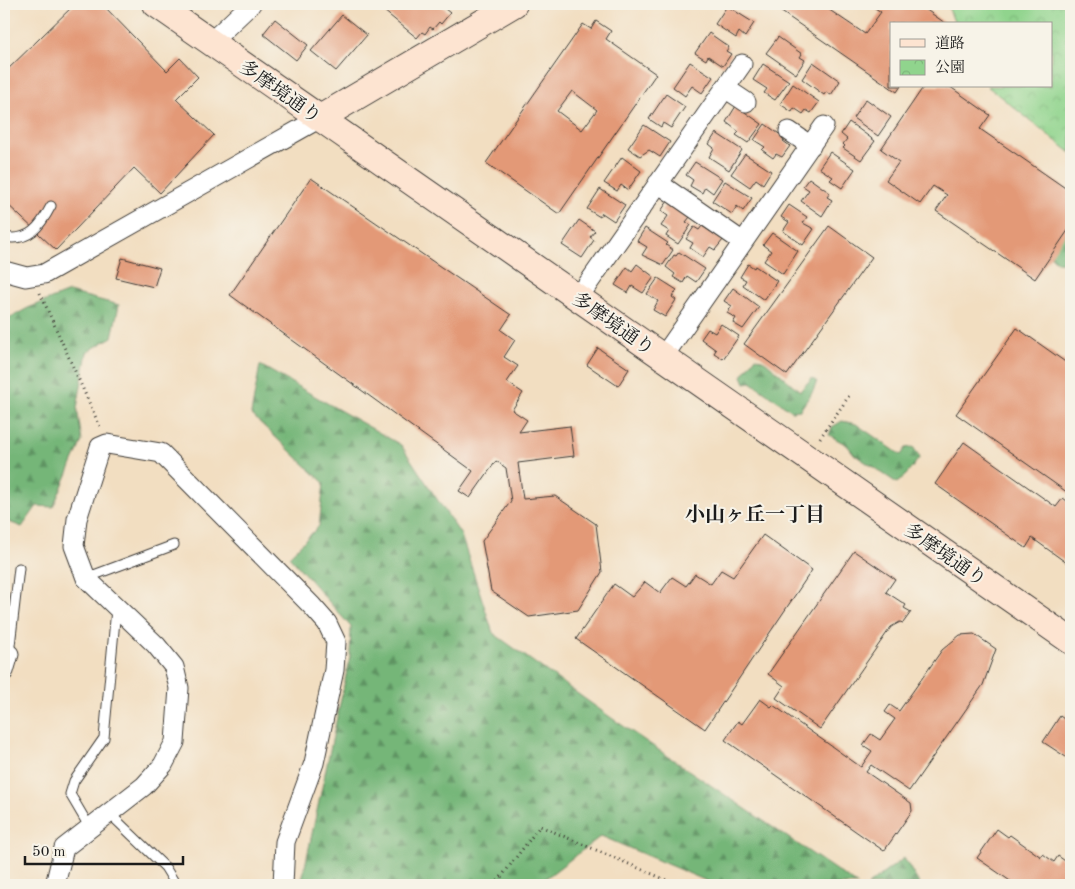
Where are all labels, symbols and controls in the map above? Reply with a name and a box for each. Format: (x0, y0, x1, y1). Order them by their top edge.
legend (890, 22, 1052, 88)
text: 道路 (935, 35, 965, 52)
street label: 多摩境通り (235, 56, 325, 128)
text: 公園 (935, 59, 965, 76)
street label: 多摩境通り (568, 288, 658, 360)
district label: 小山ヶ丘一丁目 (685, 504, 825, 526)
street label: 多摩境通り (900, 519, 990, 591)
scale bar (25, 834, 182, 866)
text: 50 m (32, 845, 66, 860)

